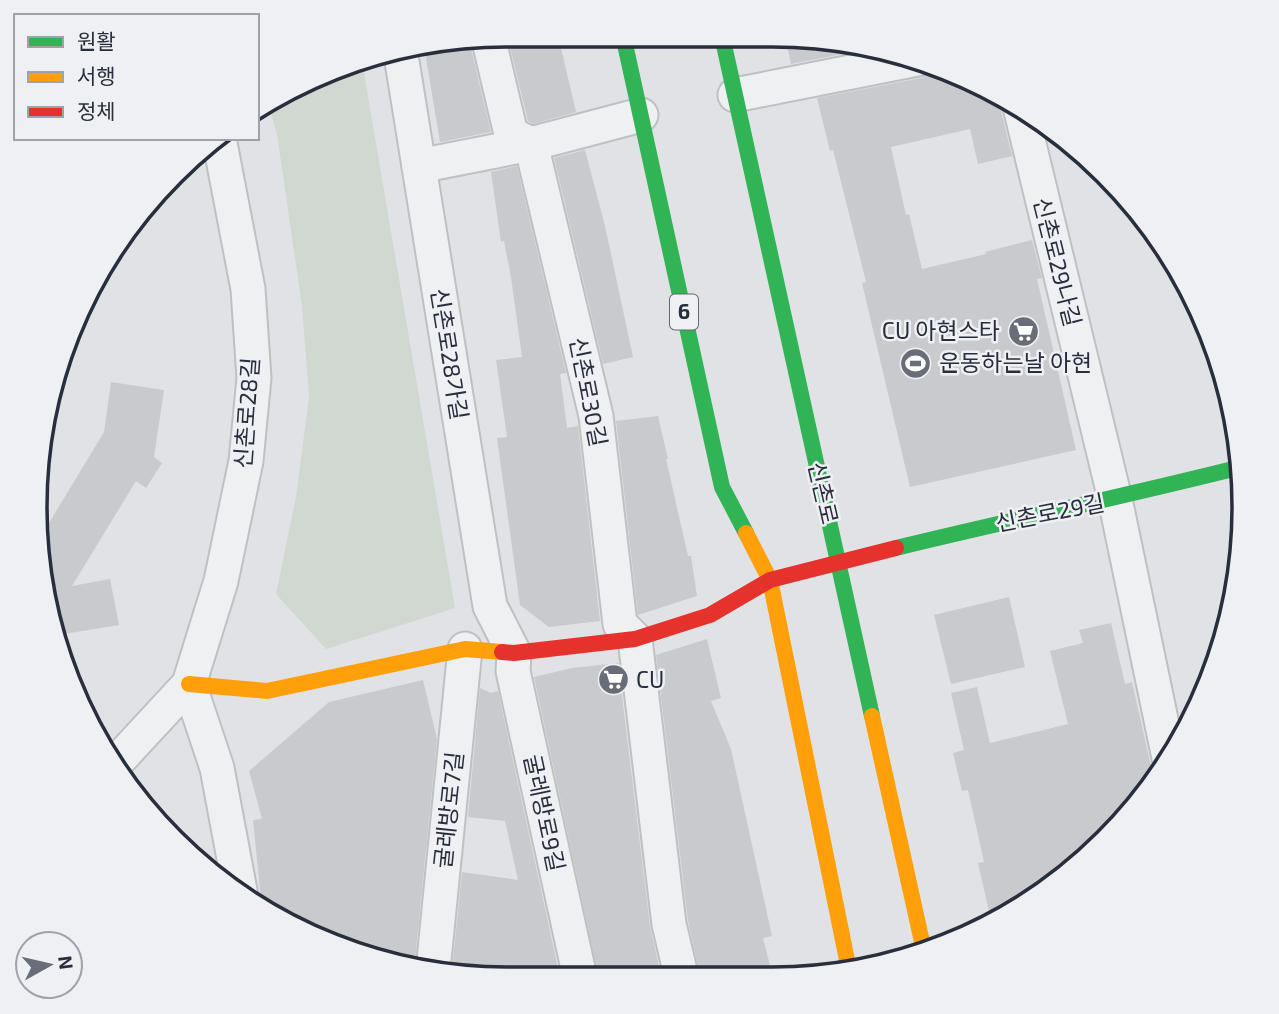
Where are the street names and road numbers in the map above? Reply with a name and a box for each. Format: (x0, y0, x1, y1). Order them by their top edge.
street label: 신촌로29나길 (1028, 194, 1088, 329)
street label: 신촌로28가길 (426, 286, 474, 422)
road number: 6 (670, 294, 698, 330)
street label: 신촌로30길 (565, 335, 613, 449)
street label: 신촌로28길 (228, 356, 264, 470)
street label: 신촌로 (803, 459, 845, 527)
street label: 신촌로29길 (993, 488, 1107, 536)
street label: 굴레방로7길 (428, 750, 468, 870)
street label: 굴레방로9길 (519, 752, 571, 874)

